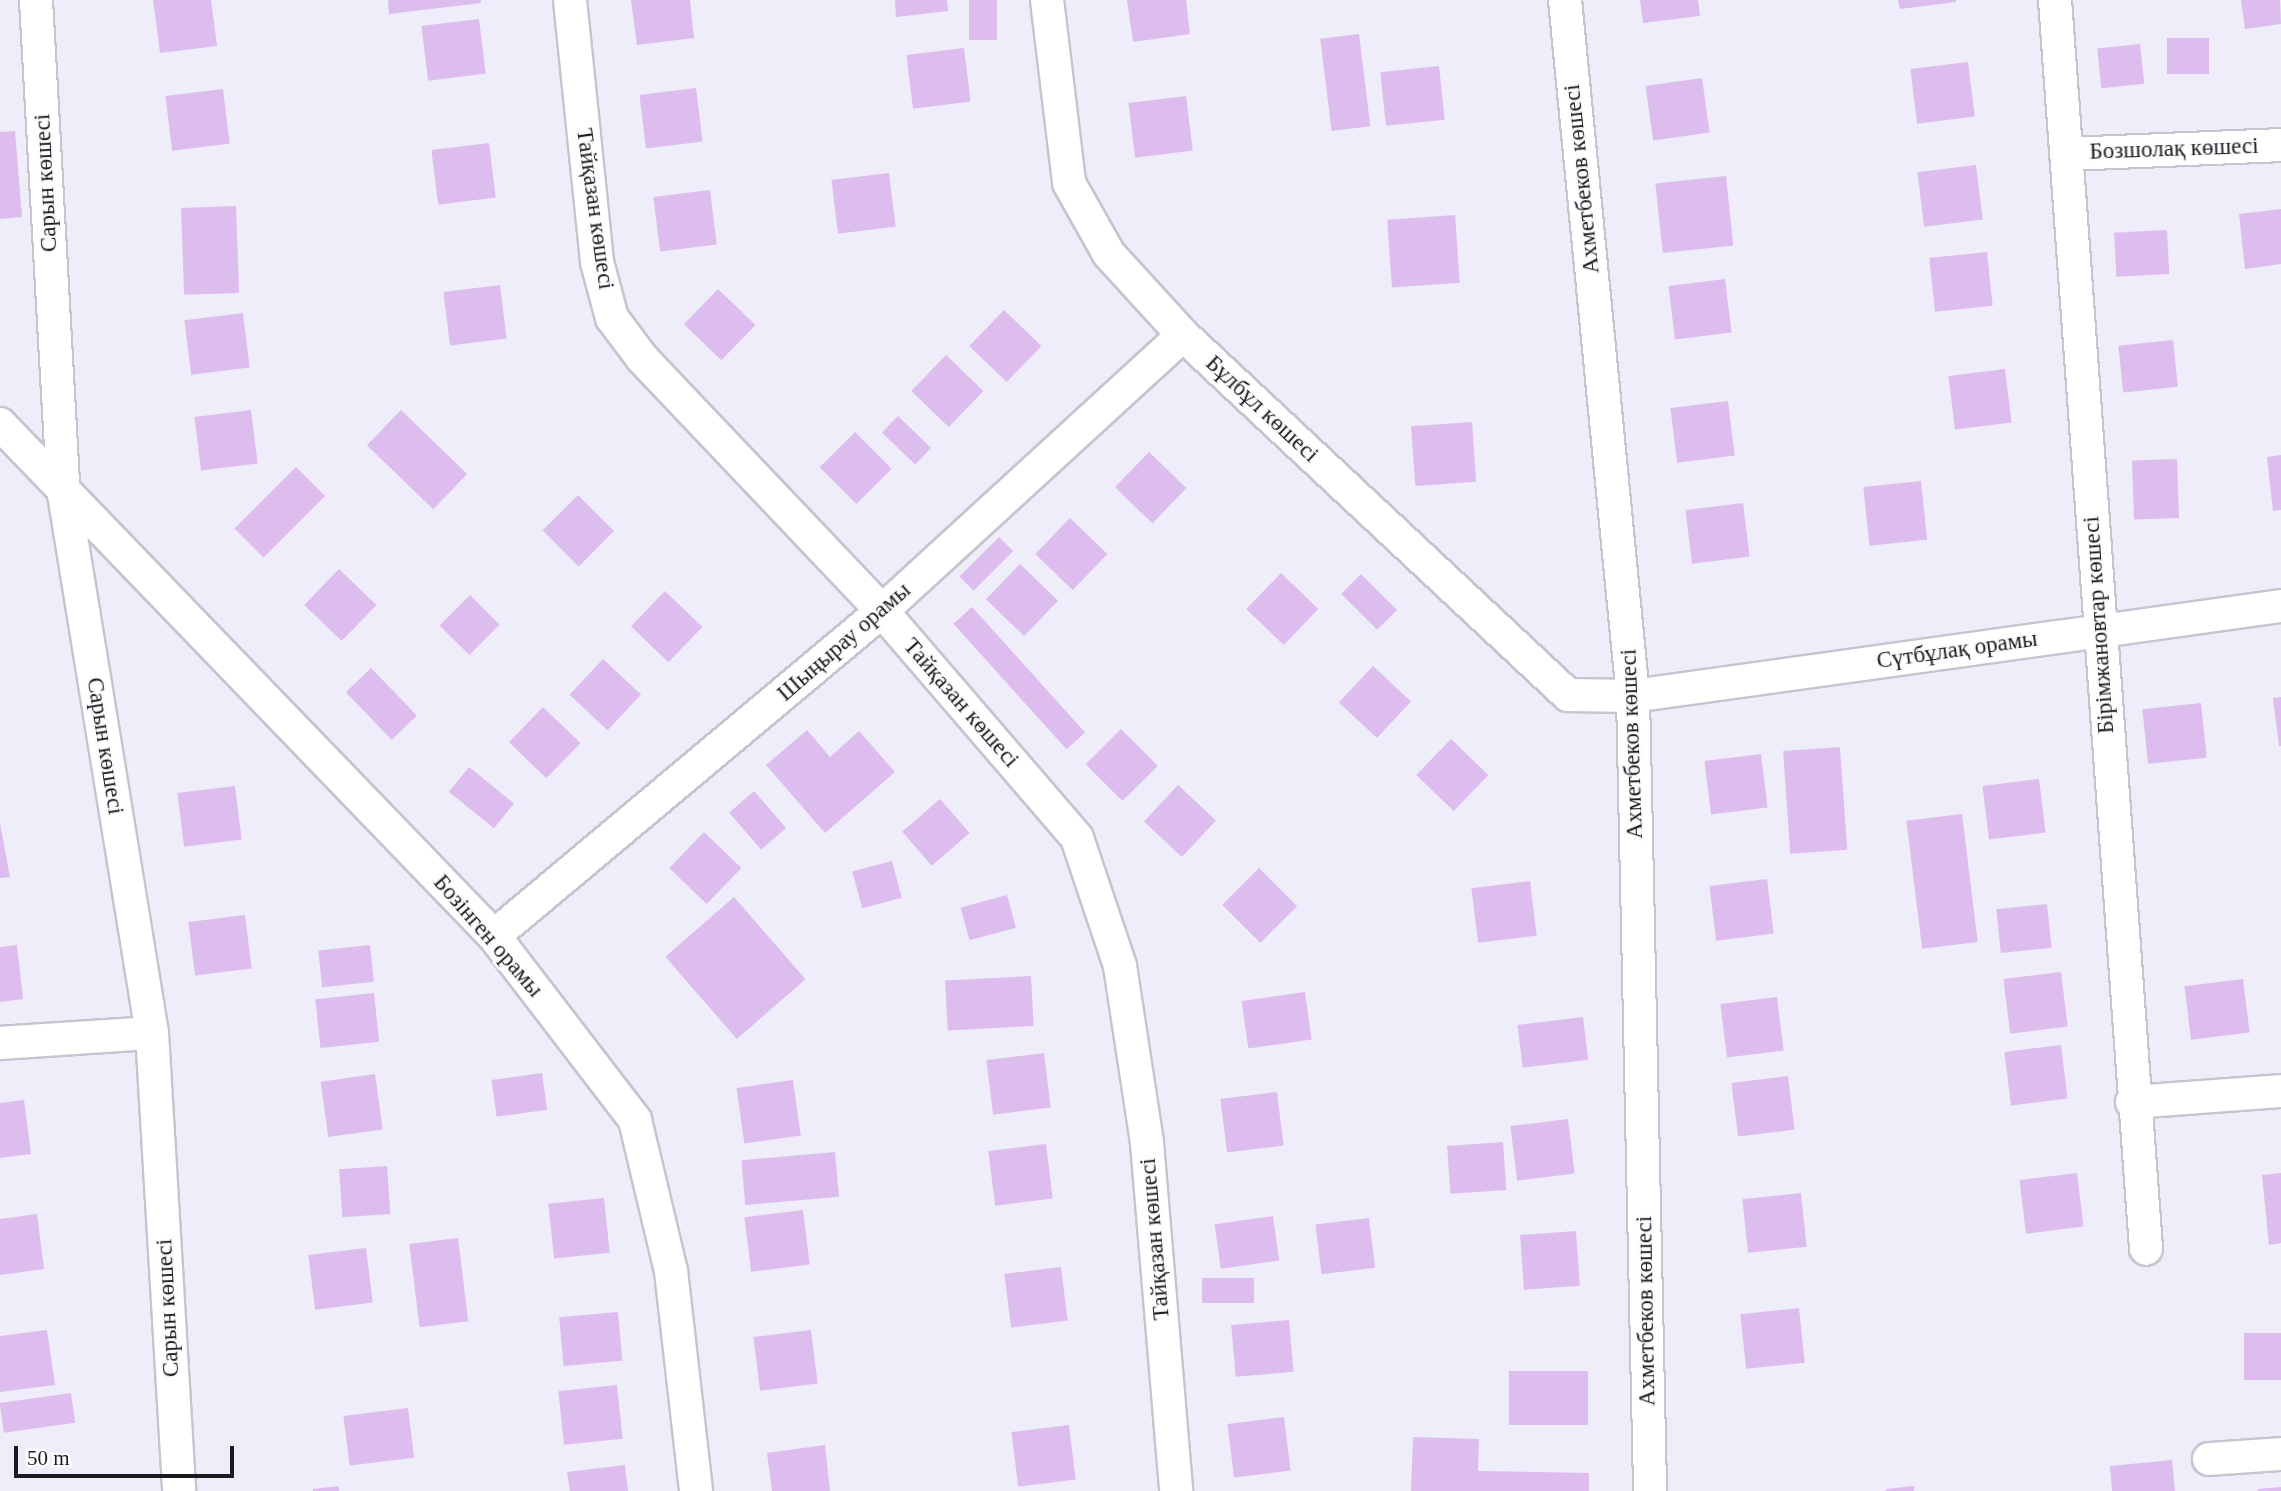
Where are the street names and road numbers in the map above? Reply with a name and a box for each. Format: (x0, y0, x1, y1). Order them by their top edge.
street label: Ахметбеков көшесі (1558, 83, 1606, 275)
street label: Сарын көшесі (29, 113, 63, 253)
street label: Тайқазан көшесі (570, 127, 620, 291)
street label: Бозшолақ көшесі (2089, 132, 2259, 166)
street label: Бұлбұл көшесі (1200, 350, 1324, 468)
street label: Бірімжановтар көшесі (2078, 515, 2120, 735)
street label: Шыңырау орамы (772, 577, 916, 707)
street label: Cүтбұлақ орамы (1875, 625, 2039, 675)
street label: Тайқазан көшесі (897, 633, 1025, 773)
street label: Ахметбеков көшесі (1615, 648, 1649, 840)
street label: Сарын көшесі (81, 676, 129, 816)
street label: Бозінген орамы (427, 869, 549, 1003)
street label: Тайқазан көшесі (1134, 1157, 1176, 1321)
street label: Ахметбеков көшесі (1631, 1216, 1661, 1406)
street label: Сарын көшесі (151, 1238, 185, 1378)

